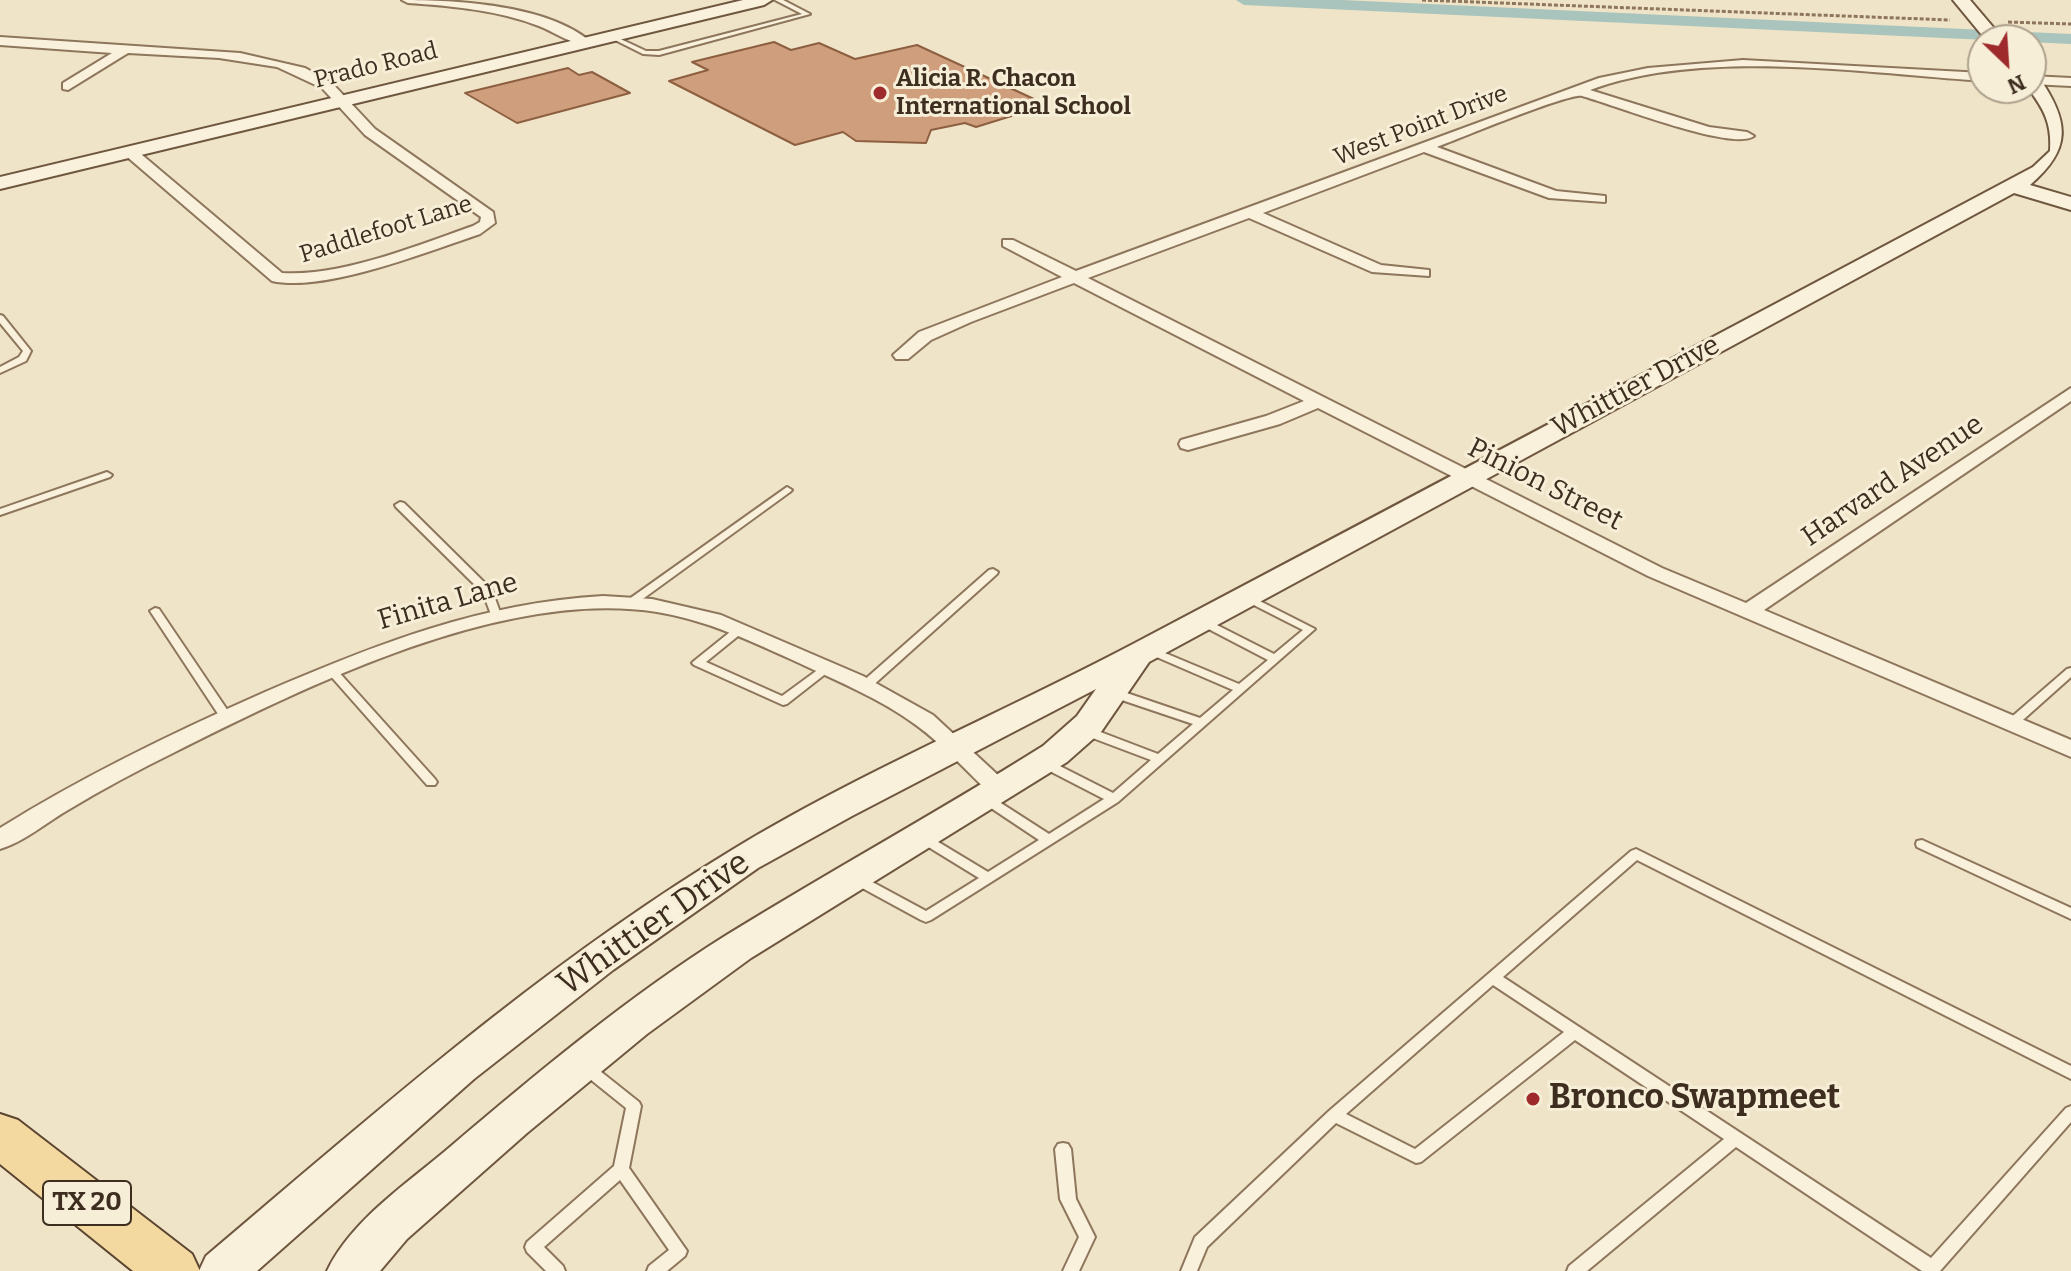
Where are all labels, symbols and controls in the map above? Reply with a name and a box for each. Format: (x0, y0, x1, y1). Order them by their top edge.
north arrow (1967, 24, 2047, 104)
street label: Prado Road (311, 37, 441, 95)
place label: Alicia R. Chacon International School (896, 65, 1131, 121)
text: N (2003, 69, 2030, 100)
street label: West Point Drive (1330, 80, 1512, 172)
marker: Alicia R. Chacon International School (871, 84, 889, 102)
street label: Paddlefoot Lane (296, 190, 476, 270)
street label: Whittier Drive (1546, 329, 1726, 445)
street label: Harvard Avenue (1796, 408, 1990, 554)
street label: Pinion Street (1462, 432, 1628, 538)
street label: Finita Lane (374, 566, 522, 638)
street label: Whittier Drive (550, 843, 758, 1005)
place label: Bronco Swapmeet (1549, 1079, 1840, 1119)
marker: Bronco Swapmeet (1524, 1090, 1542, 1108)
road number: TX 20 (43, 1181, 131, 1225)

